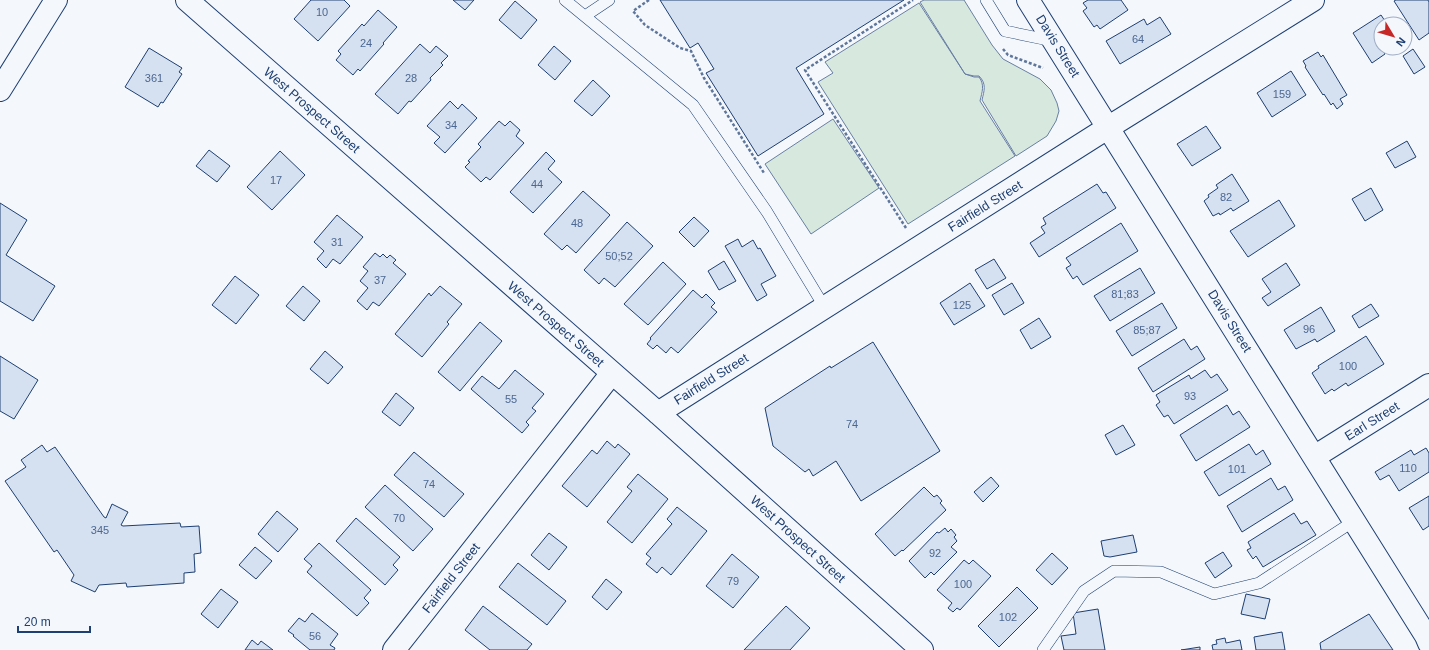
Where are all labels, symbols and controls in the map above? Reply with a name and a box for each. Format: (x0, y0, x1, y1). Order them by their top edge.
house number: 10 (316, 6, 328, 18)
street label: Davis Street (1033, 12, 1083, 80)
north arrow (1373, 16, 1413, 56)
house number: 64 (1132, 33, 1144, 45)
text: N (1394, 35, 1408, 49)
house number: 24 (360, 37, 372, 49)
street label: West Prospect Street (261, 64, 363, 156)
house number: 361 (145, 72, 163, 84)
house number: 28 (405, 72, 417, 84)
house number: 159 (1273, 88, 1291, 100)
house number: 34 (445, 119, 457, 131)
house number: 17 (270, 174, 282, 186)
street label: Fairfield Street (945, 177, 1025, 235)
house number: 44 (531, 178, 543, 190)
house number: 82 (1220, 191, 1232, 203)
house number: 48 (571, 217, 583, 229)
house number: 31 (331, 236, 343, 248)
house number: 50;52 (605, 250, 633, 262)
house number: 37 (374, 274, 386, 286)
street label: West Prospect Street (505, 278, 607, 370)
street label: Davis Street (1205, 287, 1255, 355)
house number: 81;83 (1111, 288, 1139, 300)
house number: 125 (953, 299, 971, 311)
house number: 96 (1303, 323, 1315, 335)
house number: 85;87 (1133, 324, 1161, 336)
street label: Fairfield Street (671, 350, 751, 408)
house number: 100 (1339, 360, 1357, 372)
house number: 93 (1184, 390, 1196, 402)
house number: 55 (505, 393, 517, 405)
street label: Earl Street (1342, 398, 1402, 444)
house number: 74 (846, 418, 858, 430)
house number: 110 (1399, 462, 1417, 474)
house number: 101 (1228, 463, 1246, 475)
house number: 74 (423, 478, 435, 490)
street label: West Prospect Street (747, 492, 849, 586)
house number: 70 (393, 512, 405, 524)
house number: 345 (91, 524, 109, 536)
street label: Fairfield Street (419, 540, 483, 616)
house number: 92 (929, 547, 941, 559)
house number: 79 (727, 575, 739, 587)
house number: 100 (954, 578, 972, 590)
scale bar (18, 608, 90, 634)
house number: 102 (999, 611, 1017, 623)
text: 20 m (24, 615, 51, 629)
house number: 56 (309, 630, 321, 642)

